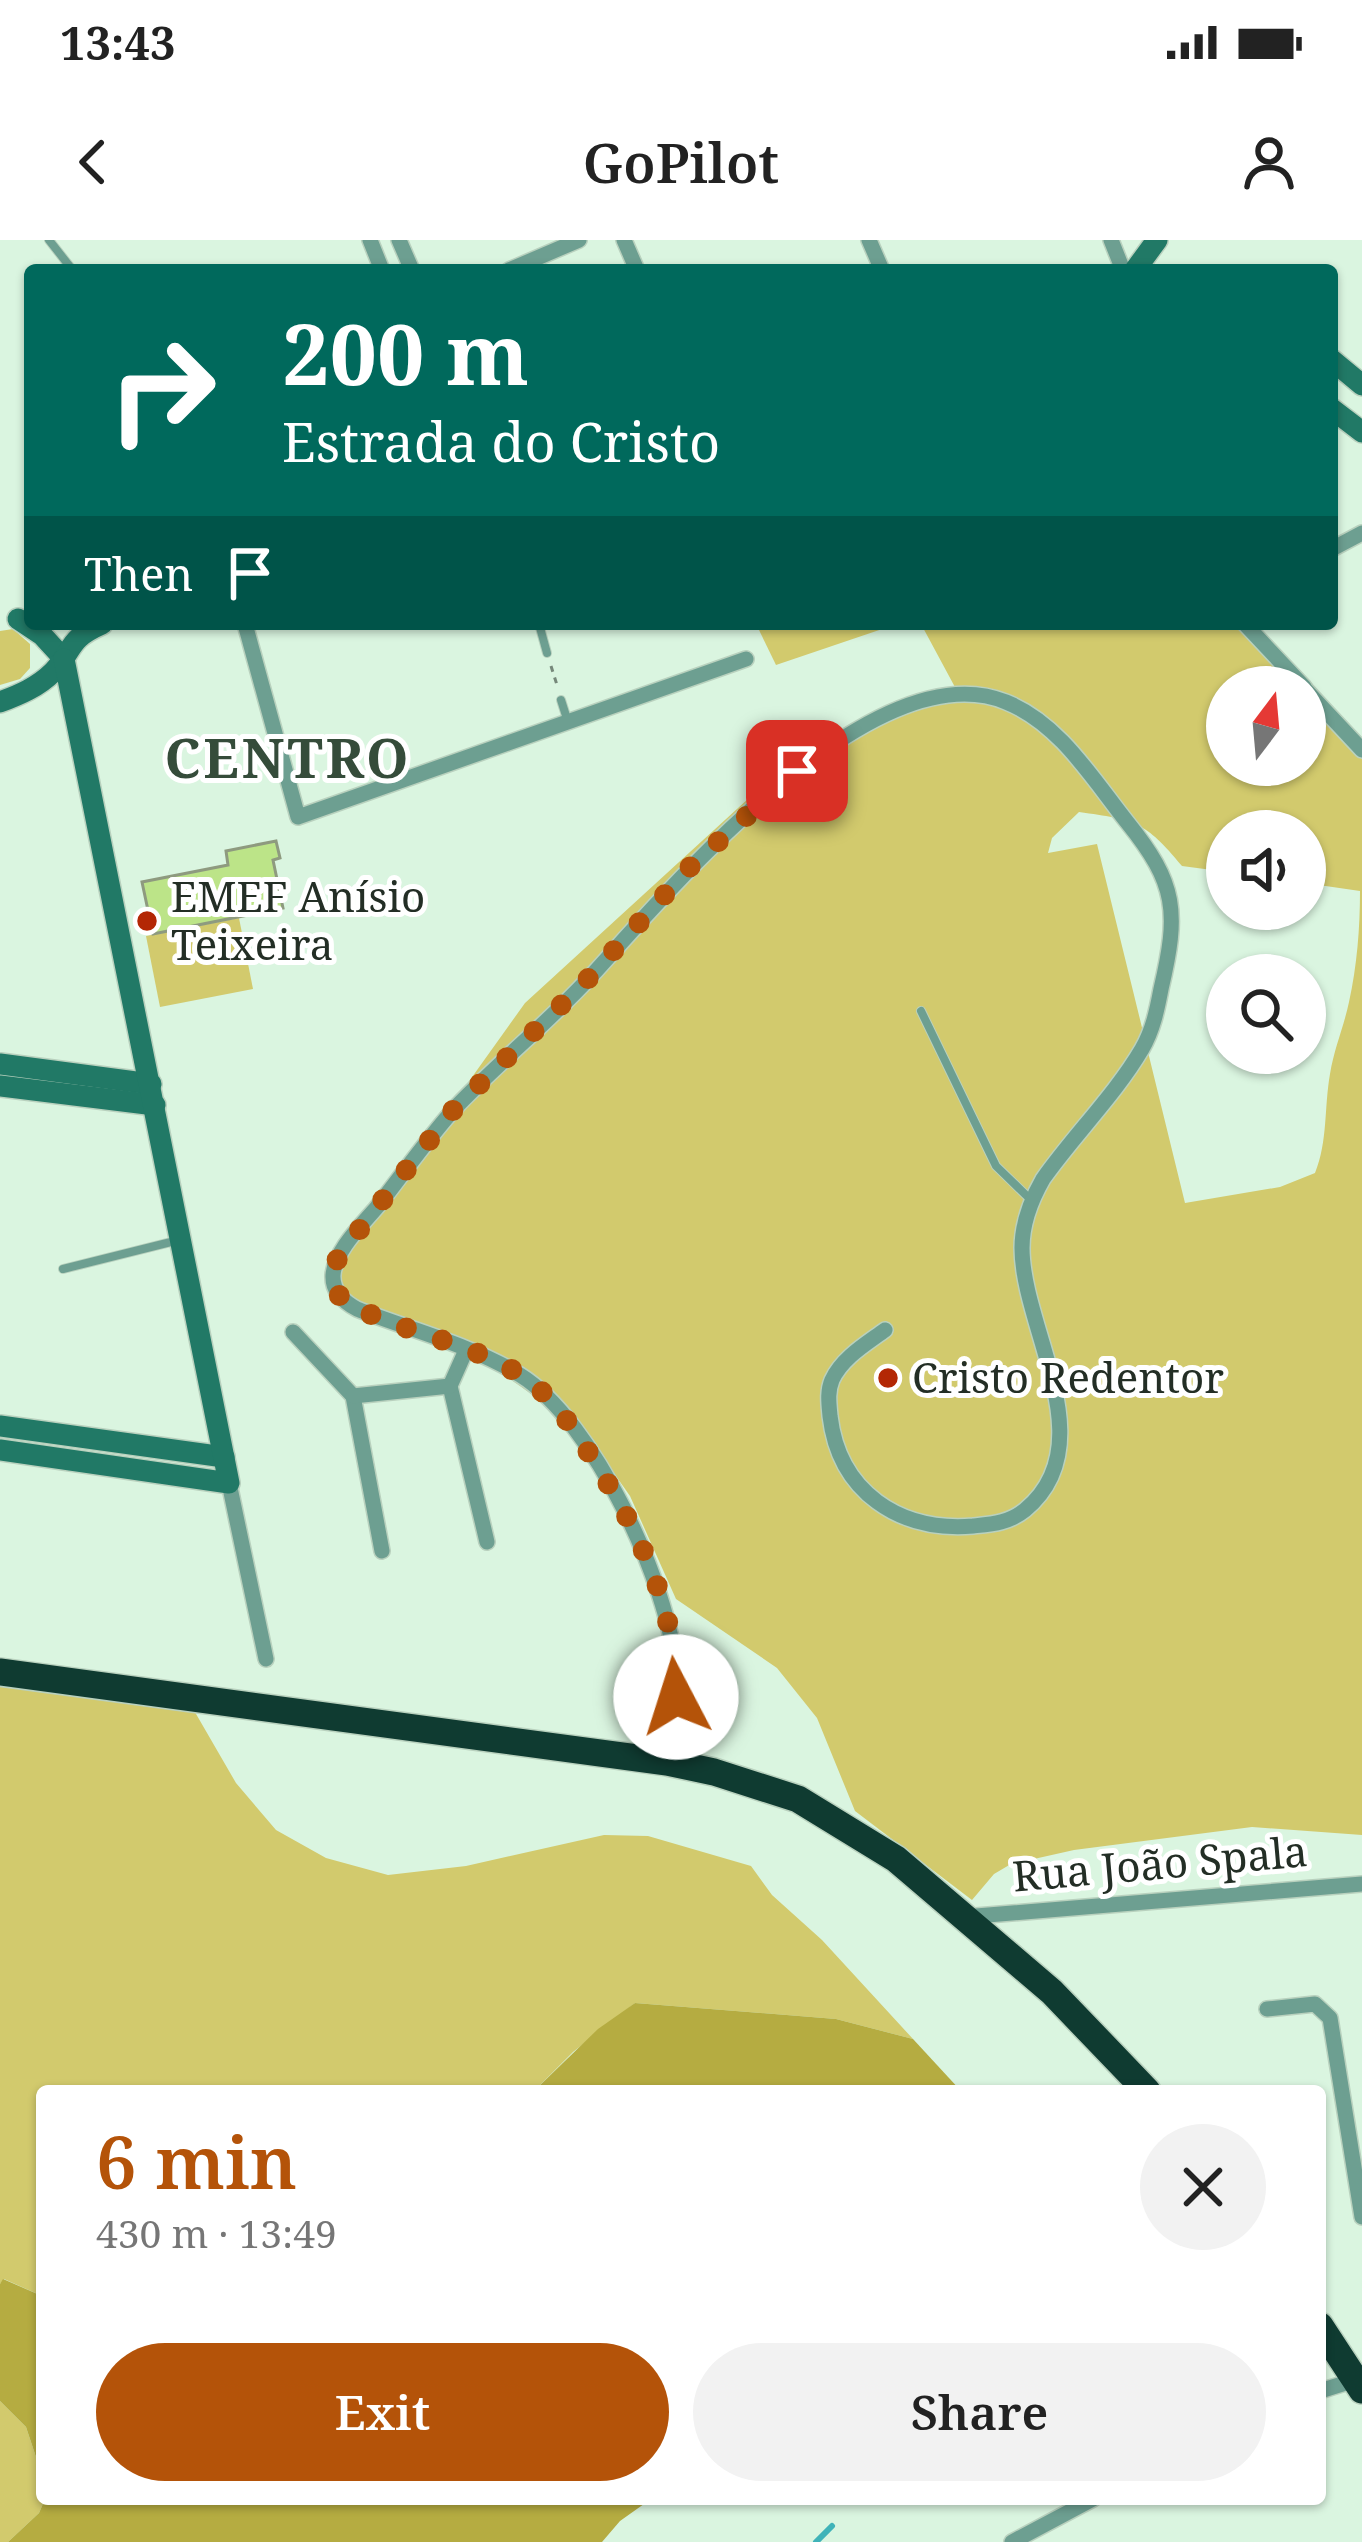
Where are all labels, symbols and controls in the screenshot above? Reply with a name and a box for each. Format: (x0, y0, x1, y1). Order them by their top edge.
text: 13:43 (60, 12, 175, 73)
text: GoPilot (583, 125, 779, 199)
icon: back (60, 129, 126, 195)
icon: person (1236, 129, 1302, 195)
text: 200 m (282, 295, 529, 410)
icon: right (84, 312, 240, 468)
text: Estrada do Cristo (282, 404, 720, 478)
icon: arrive (217, 540, 283, 606)
text: Then (84, 543, 193, 604)
north arrow (1206, 666, 1326, 786)
map controls (1206, 666, 1326, 1074)
district label: CENTRO (164, 720, 412, 794)
pin (746, 720, 848, 822)
icon: arrive (764, 738, 830, 804)
button: sound (1206, 810, 1326, 930)
place label: EMEF Anísio Teixeira (171, 867, 425, 972)
marker: EMEF Anísio Teixeira (134, 908, 160, 934)
button: search (1206, 954, 1326, 1074)
place label: Cristo Redentor (912, 1348, 1224, 1405)
marker: Cristo Redentor (875, 1365, 901, 1391)
position arrow (613, 1634, 739, 1760)
street label: Rua João Spala (1010, 1821, 1310, 1904)
text: 6 min (96, 2112, 297, 2210)
button: close (1140, 2124, 1266, 2250)
text: 430 m · 13:49 (96, 2206, 337, 2259)
button: Exit (96, 2343, 669, 2481)
button: Share (693, 2343, 1266, 2481)

